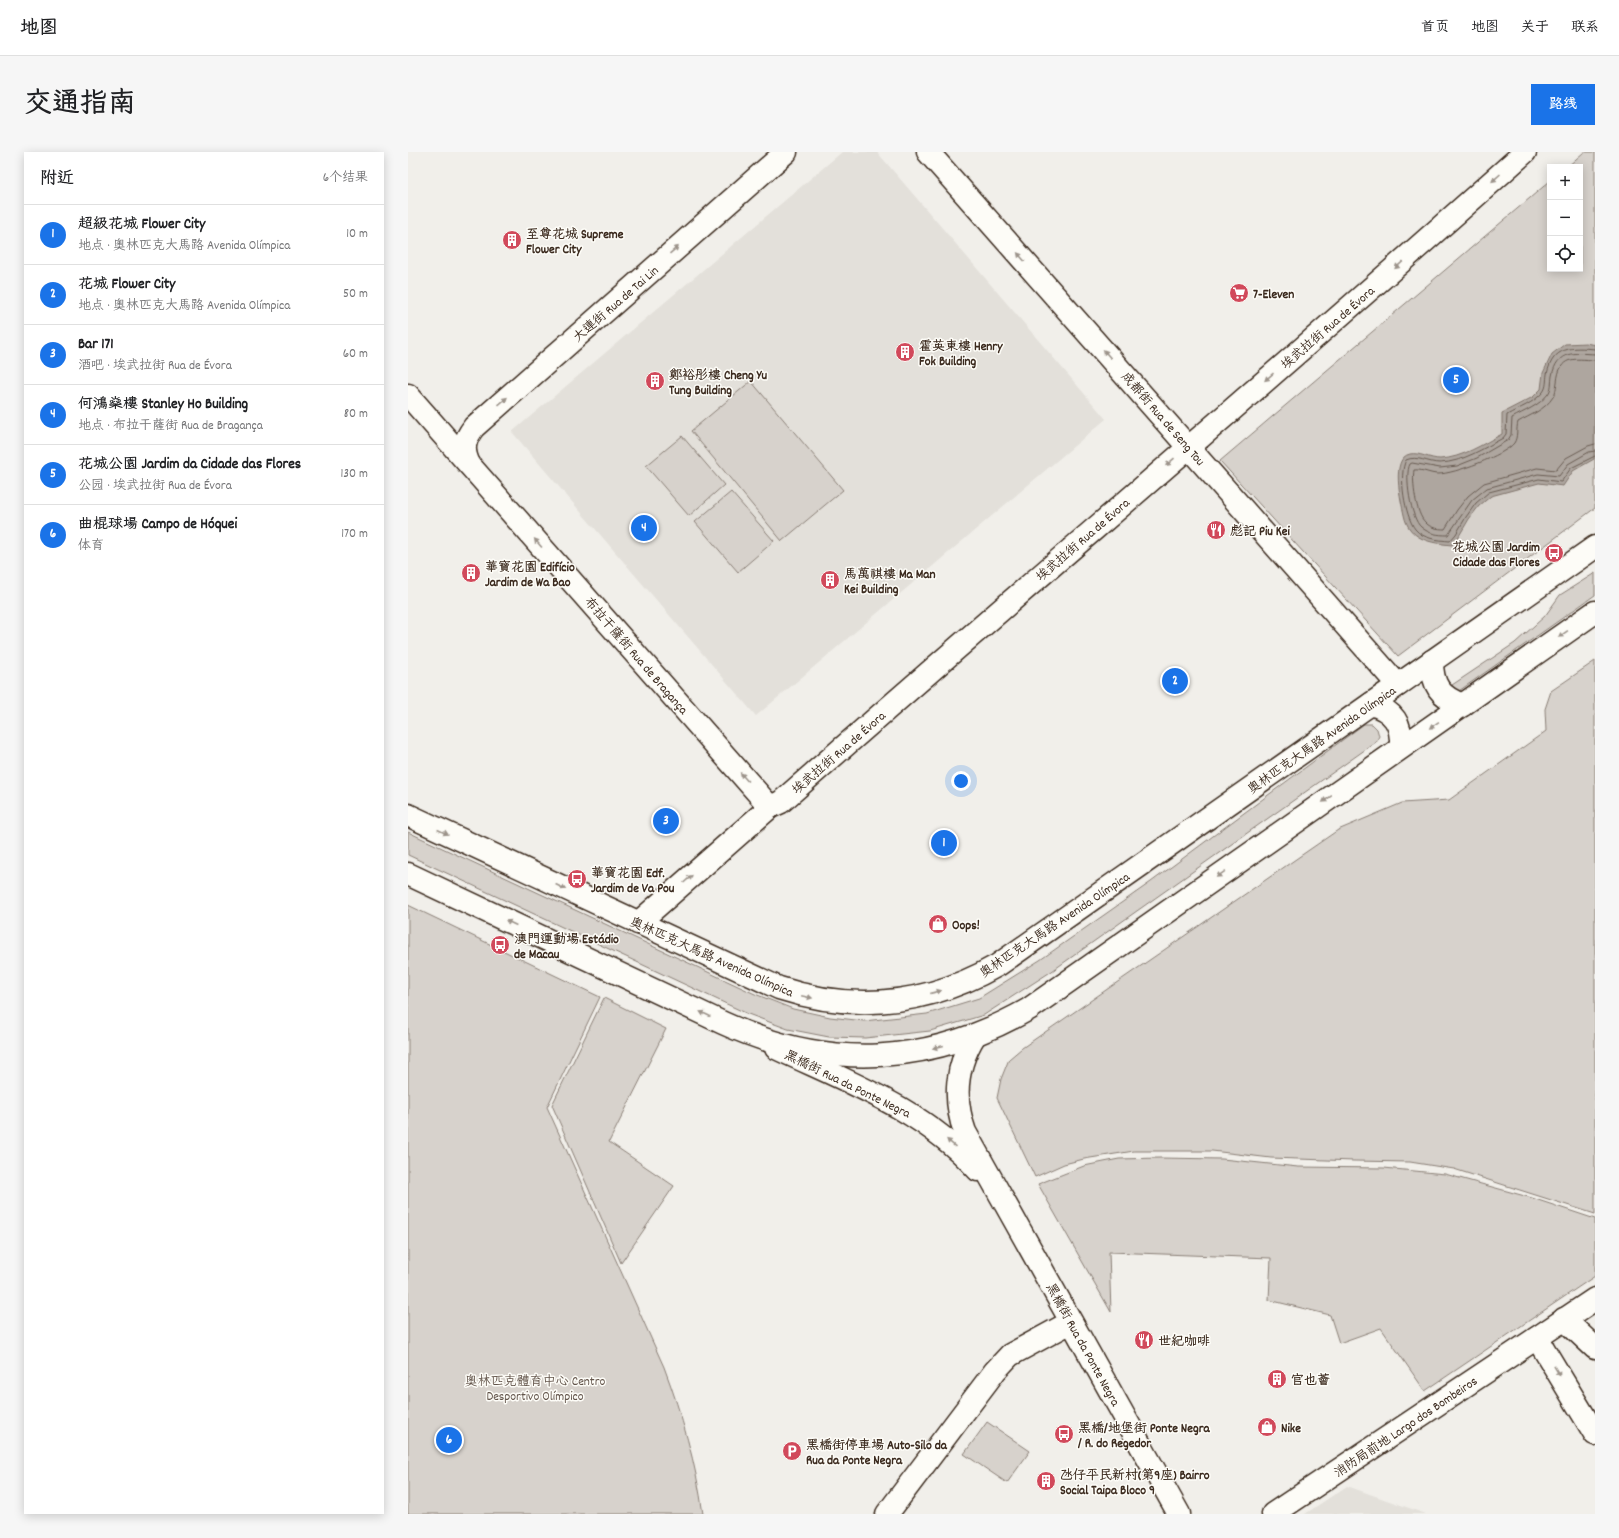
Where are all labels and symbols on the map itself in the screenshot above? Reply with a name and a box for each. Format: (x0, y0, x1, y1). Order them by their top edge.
one-way arrow (1491, 173, 1501, 183)
place label: 至尊花城 Supreme Flower City (526, 226, 624, 260)
building icon: 至尊花城 Supreme Flower City (501, 229, 523, 251)
one-way arrow (669, 246, 679, 255)
one-way arrow (1016, 251, 1025, 262)
one-way arrow (1394, 260, 1404, 269)
street label: 大連街 Rua de Tai Lin (570, 262, 664, 348)
supermarket icon: 7-Eleven (1228, 282, 1250, 304)
street label: 埃武拉街 Rua de Évora (1278, 282, 1380, 375)
place label: 7-Eleven (1253, 286, 1294, 305)
place label: 霍英東樓 Henry Fok Building (919, 338, 1003, 372)
building icon: 霍英東樓 Henry Fok Building (894, 341, 916, 363)
one-way arrow (1102, 349, 1111, 359)
pin: 5 (1443, 365, 1469, 395)
place label: 鄭裕彤樓 Cheng Yu Tung Building (669, 367, 768, 401)
street label: 成都街 Rua de Seng Tou (1116, 368, 1208, 471)
building icon: 鄭裕彤樓 Cheng Yu Tung Building (644, 370, 666, 392)
one-way arrow (1263, 372, 1274, 381)
one-way arrow (498, 397, 508, 406)
one-way arrow (1165, 457, 1176, 466)
street label: 埃武拉街 Rua de Évora (1033, 494, 1135, 587)
pin: 4 (631, 513, 657, 543)
restaurant icon: 彪記 Piu Kei (1205, 519, 1227, 541)
place label: 彪記 Piu Kei (1230, 523, 1291, 542)
one-way arrow (534, 538, 543, 548)
place label: 花城公園 Jardim Cidade das Flores (1452, 539, 1541, 573)
bus stop icon: 花城公園 Jardim Cidade das Flores (1543, 542, 1565, 564)
place label: 華寶花園 Edifício Jardim de Wa Bao (485, 559, 575, 593)
building icon: 華寶花園 Edifício Jardim de Wa Bao (460, 562, 482, 584)
place label: 馬萬祺樓 Ma Man Kei Building (844, 566, 935, 600)
building icon: 馬萬祺樓 Ma Man Kei Building (819, 569, 841, 591)
street label: 布拉干薩街 Rua de Bragança (579, 594, 692, 720)
one-way arrow (1558, 630, 1568, 638)
pin: 2 (1162, 666, 1188, 696)
street label: 奧林匹克大馬路 Avenida Olímpica (1244, 682, 1401, 800)
street label: 埃武拉街 Rua de Évora (789, 707, 891, 800)
one-way arrow (1428, 721, 1439, 729)
your location (951, 771, 971, 791)
one-way arrow (740, 772, 749, 782)
one-way arrow (1322, 795, 1332, 803)
pin: 3 (653, 806, 679, 836)
pin: 1 (931, 828, 957, 858)
one-way arrow (438, 829, 449, 835)
place label: 華寶花園 Edf. Jardim de Va Pou (591, 865, 675, 899)
bus stop icon: 華寶花園 Edf. Jardim de Va Pou (566, 868, 588, 890)
street label: 奧林匹克大馬路 Avenida Olímpica (977, 868, 1135, 984)
one-way arrow (1215, 870, 1226, 878)
one-way arrow (684, 875, 693, 884)
one-way arrow (555, 884, 567, 890)
shop icon: Oops! (927, 913, 949, 935)
street label: 奧林匹克大馬路 Avenida Olímpica (626, 914, 797, 1003)
place label: Oops! (952, 917, 980, 936)
one-way arrow (506, 920, 517, 926)
place label: 澳門運動場 Estádio de Macau (514, 931, 619, 965)
bus stop icon: 澳門運動場 Estádio de Macau (489, 934, 511, 956)
one-way arrow (930, 989, 942, 995)
one-way arrow (801, 994, 813, 1000)
one-way arrow (699, 1011, 711, 1017)
one-way arrow (931, 1044, 944, 1050)
street label: 黑橋街 Rua da Ponte Negra (781, 1046, 914, 1124)
one-way arrow (945, 1139, 956, 1148)
street label: 黑橋街 Rua da Ponte Negra (1040, 1280, 1124, 1411)
restaurant icon: 世紀咖啡 (1133, 1329, 1155, 1351)
place label: 世紀咖啡 (1158, 1333, 1210, 1352)
one-way arrow (1553, 1365, 1560, 1377)
building icon: 官也薈 (1266, 1368, 1288, 1390)
place label: 官也薈 (1291, 1372, 1330, 1391)
park label: 奧林匹克體育中心 Centro Desportivo Olímpico (465, 1373, 605, 1407)
street label: 消防局前地 Largo dos Bombeiros (1331, 1373, 1482, 1483)
shop icon: Nike (1256, 1416, 1278, 1438)
place label: 黑橋/地堡街 Ponte Negra / R. do Regedor (1077, 1420, 1211, 1454)
place label: Nike (1281, 1420, 1301, 1439)
bus stop icon: 黑橋/地堡街 Ponte Negra / R. do Regedor (1053, 1423, 1075, 1445)
pin: 6 (436, 1425, 462, 1455)
place label: 黑橋街停車場 Auto-Silo da Rua da Ponte Negra (806, 1437, 948, 1471)
parking icon: 黑橋街停車場 Auto-Silo da Rua da Ponte Negra (781, 1440, 803, 1462)
place label: 氹仔平民新村(第9座) Bairro Social Taipa Bloco 9 (1060, 1467, 1210, 1501)
building icon: 氹仔平民新村(第9座) Bairro Social Taipa Bloco 9 (1035, 1470, 1057, 1492)

